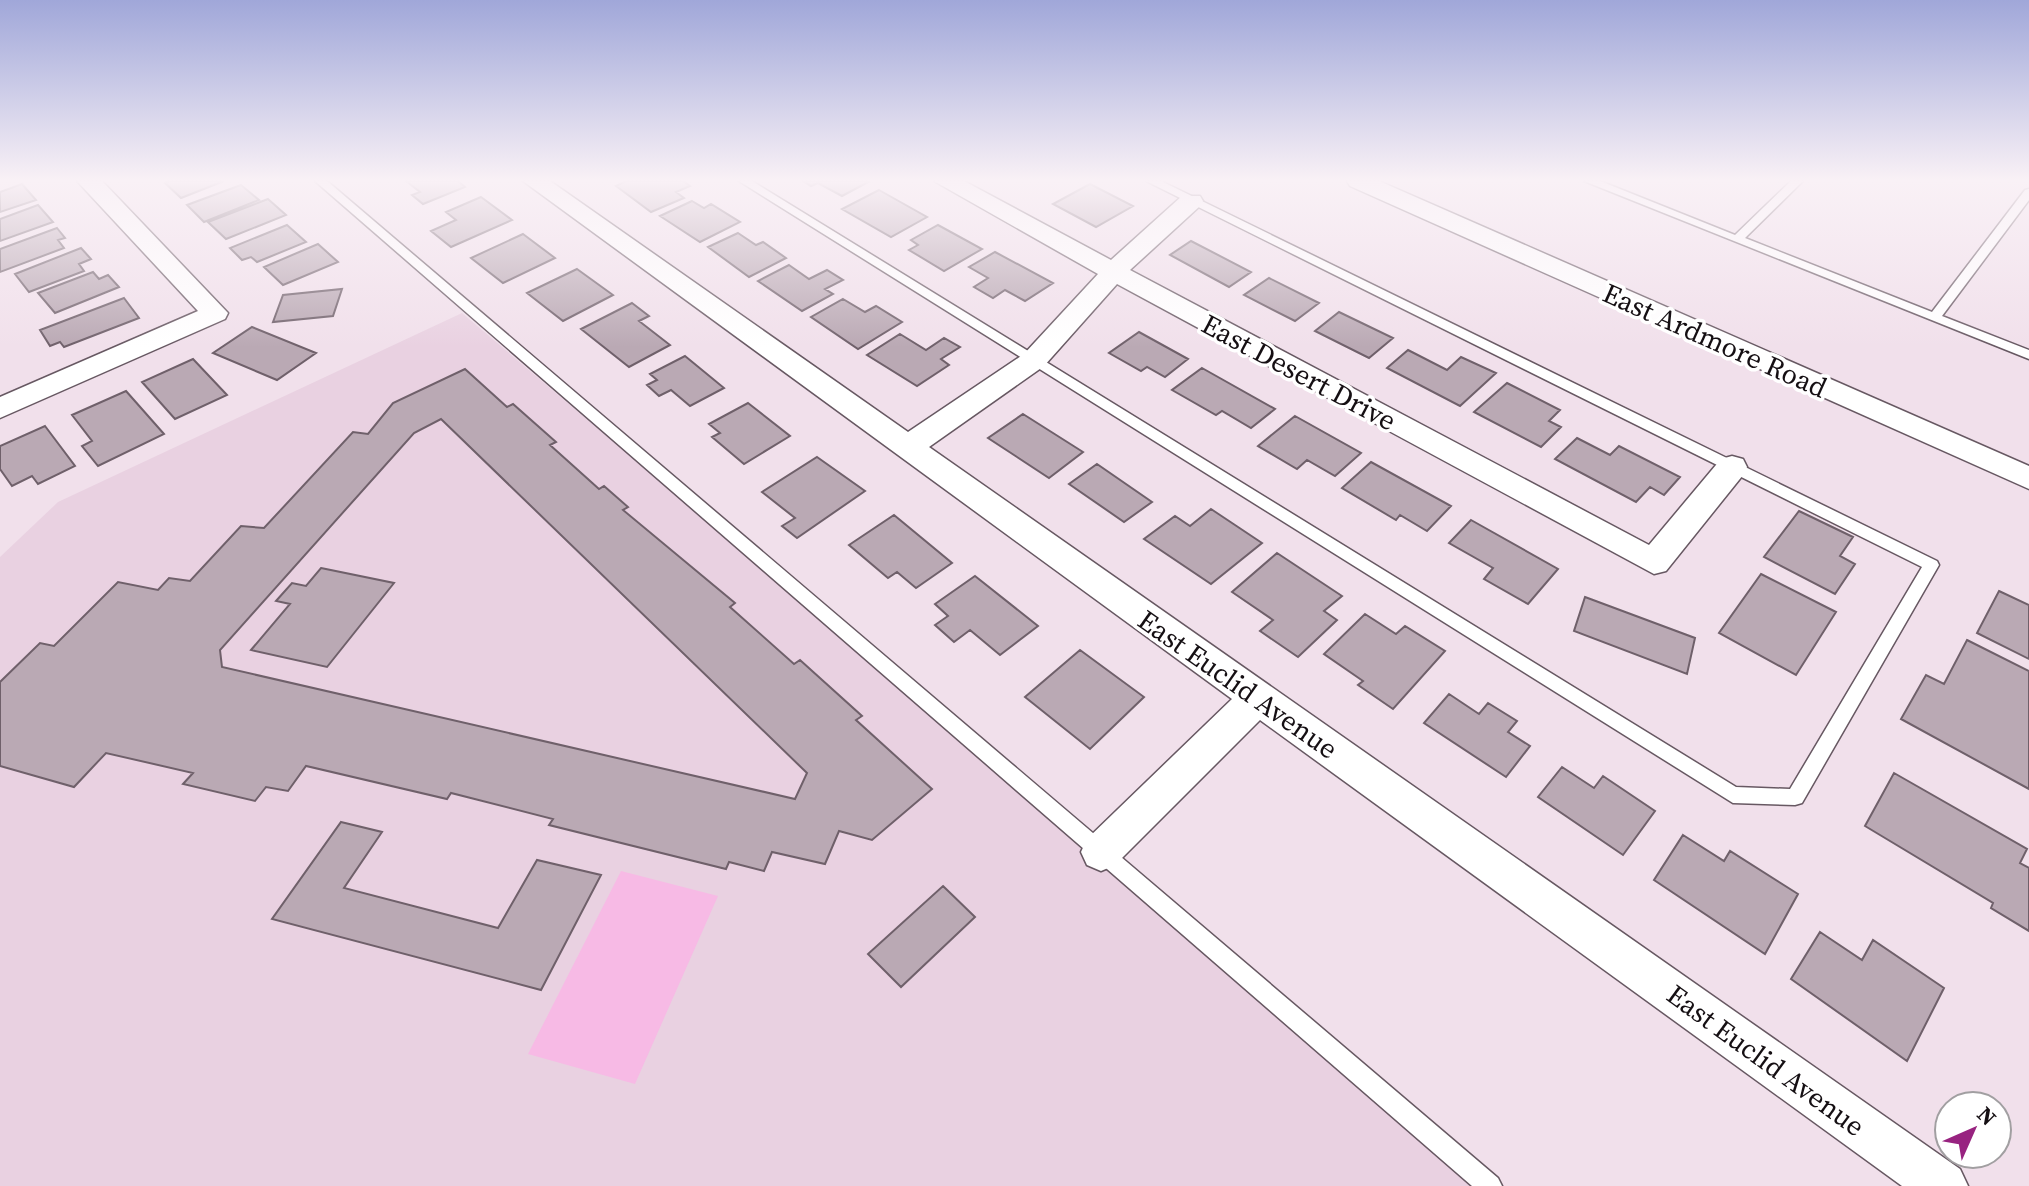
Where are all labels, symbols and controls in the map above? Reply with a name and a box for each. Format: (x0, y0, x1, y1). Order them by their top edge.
street label: East Ardmore Road (1597, 274, 1833, 406)
street label: East Desert Drive (1195, 305, 1403, 439)
street label: East Euclid Avenue (1130, 601, 1346, 767)
street label: East Euclid Avenue (1659, 975, 1873, 1145)
north arrow (1933, 1090, 2013, 1170)
text: N (1971, 1100, 2003, 1132)

